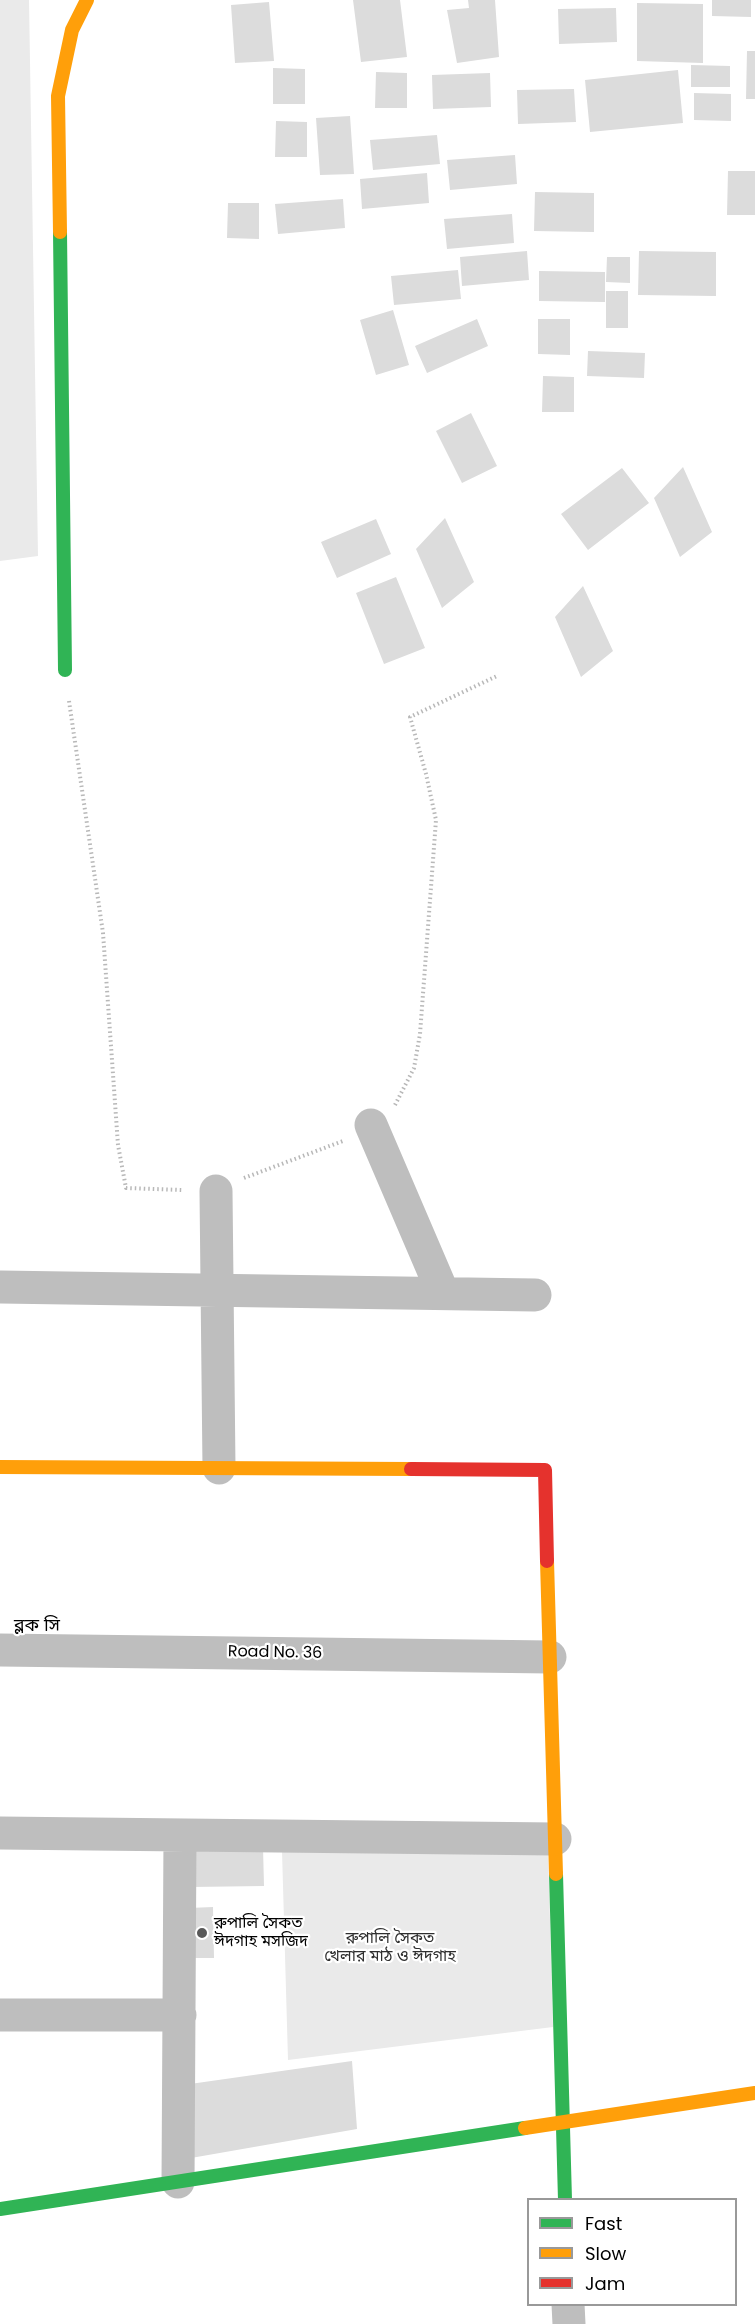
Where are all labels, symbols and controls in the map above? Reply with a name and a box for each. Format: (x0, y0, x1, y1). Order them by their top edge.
district label: ব্লক সি (14, 1615, 60, 1637)
street label: Road No. 36 (228, 1643, 322, 1663)
place label: রুপালি সৈকত ঈদগাহ মসজিদ (214, 1914, 308, 1952)
marker: রুপালি সৈকত ঈদগাহ মসজিদ (195, 1926, 209, 1940)
park label: রুপালি সৈকত খেলার মাঠ ও ঈদগাহ (324, 1929, 456, 1967)
legend (527, 2198, 737, 2306)
text: Fast (585, 2211, 622, 2236)
text: Slow (585, 2241, 626, 2266)
text: Jam (585, 2271, 625, 2296)

